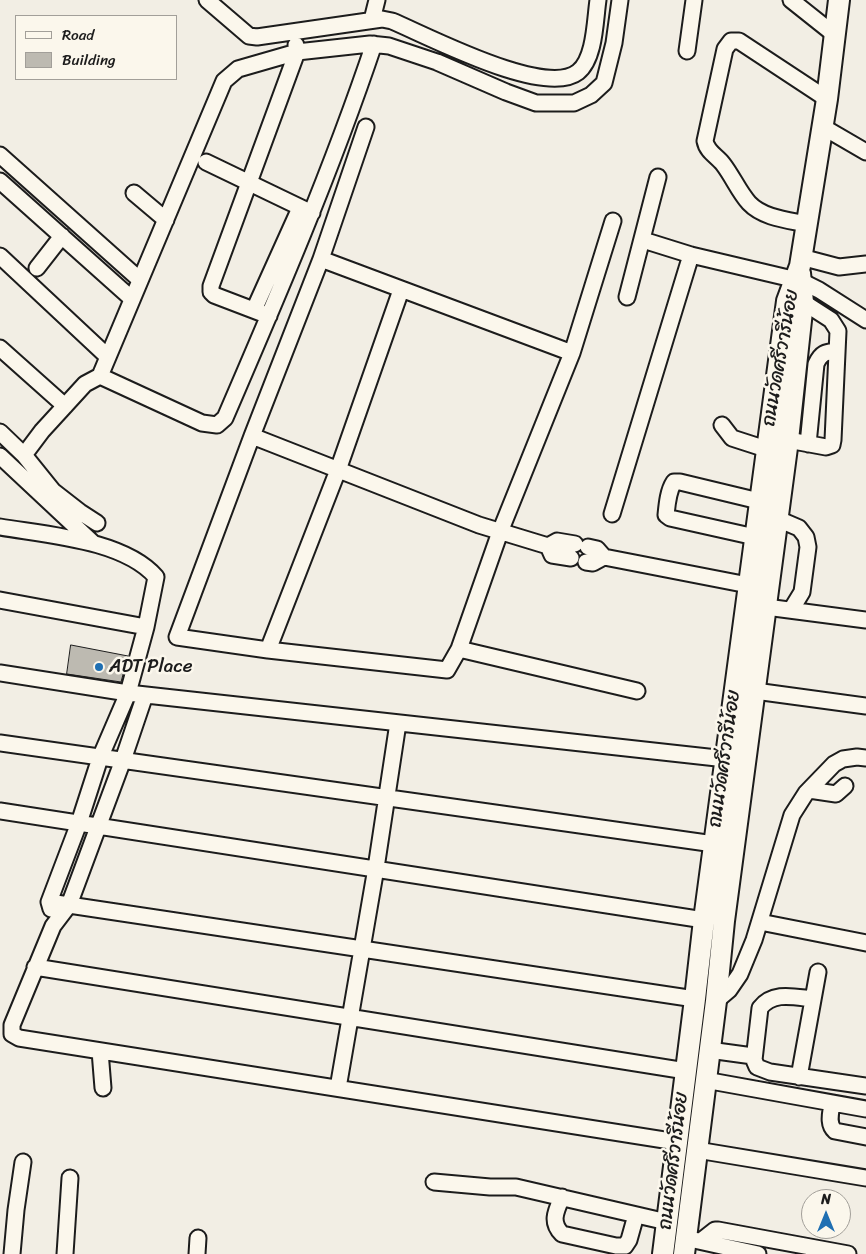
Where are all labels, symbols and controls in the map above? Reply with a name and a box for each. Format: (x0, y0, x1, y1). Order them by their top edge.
legend (15, 15, 178, 80)
text: Road (62, 22, 94, 48)
text: Building (62, 47, 116, 73)
street label: ถนนวัดศรีวารีน้อย (758, 288, 804, 428)
place label: ADT Place (109, 656, 193, 678)
marker: ADT Place (93, 661, 105, 673)
street label: ถนนวัดศรีวารีน้อย (704, 689, 746, 829)
street label: ถนนวัดศรีวารีน้อย (654, 1091, 694, 1231)
text: N (821, 1187, 831, 1212)
north arrow (801, 1189, 851, 1239)

